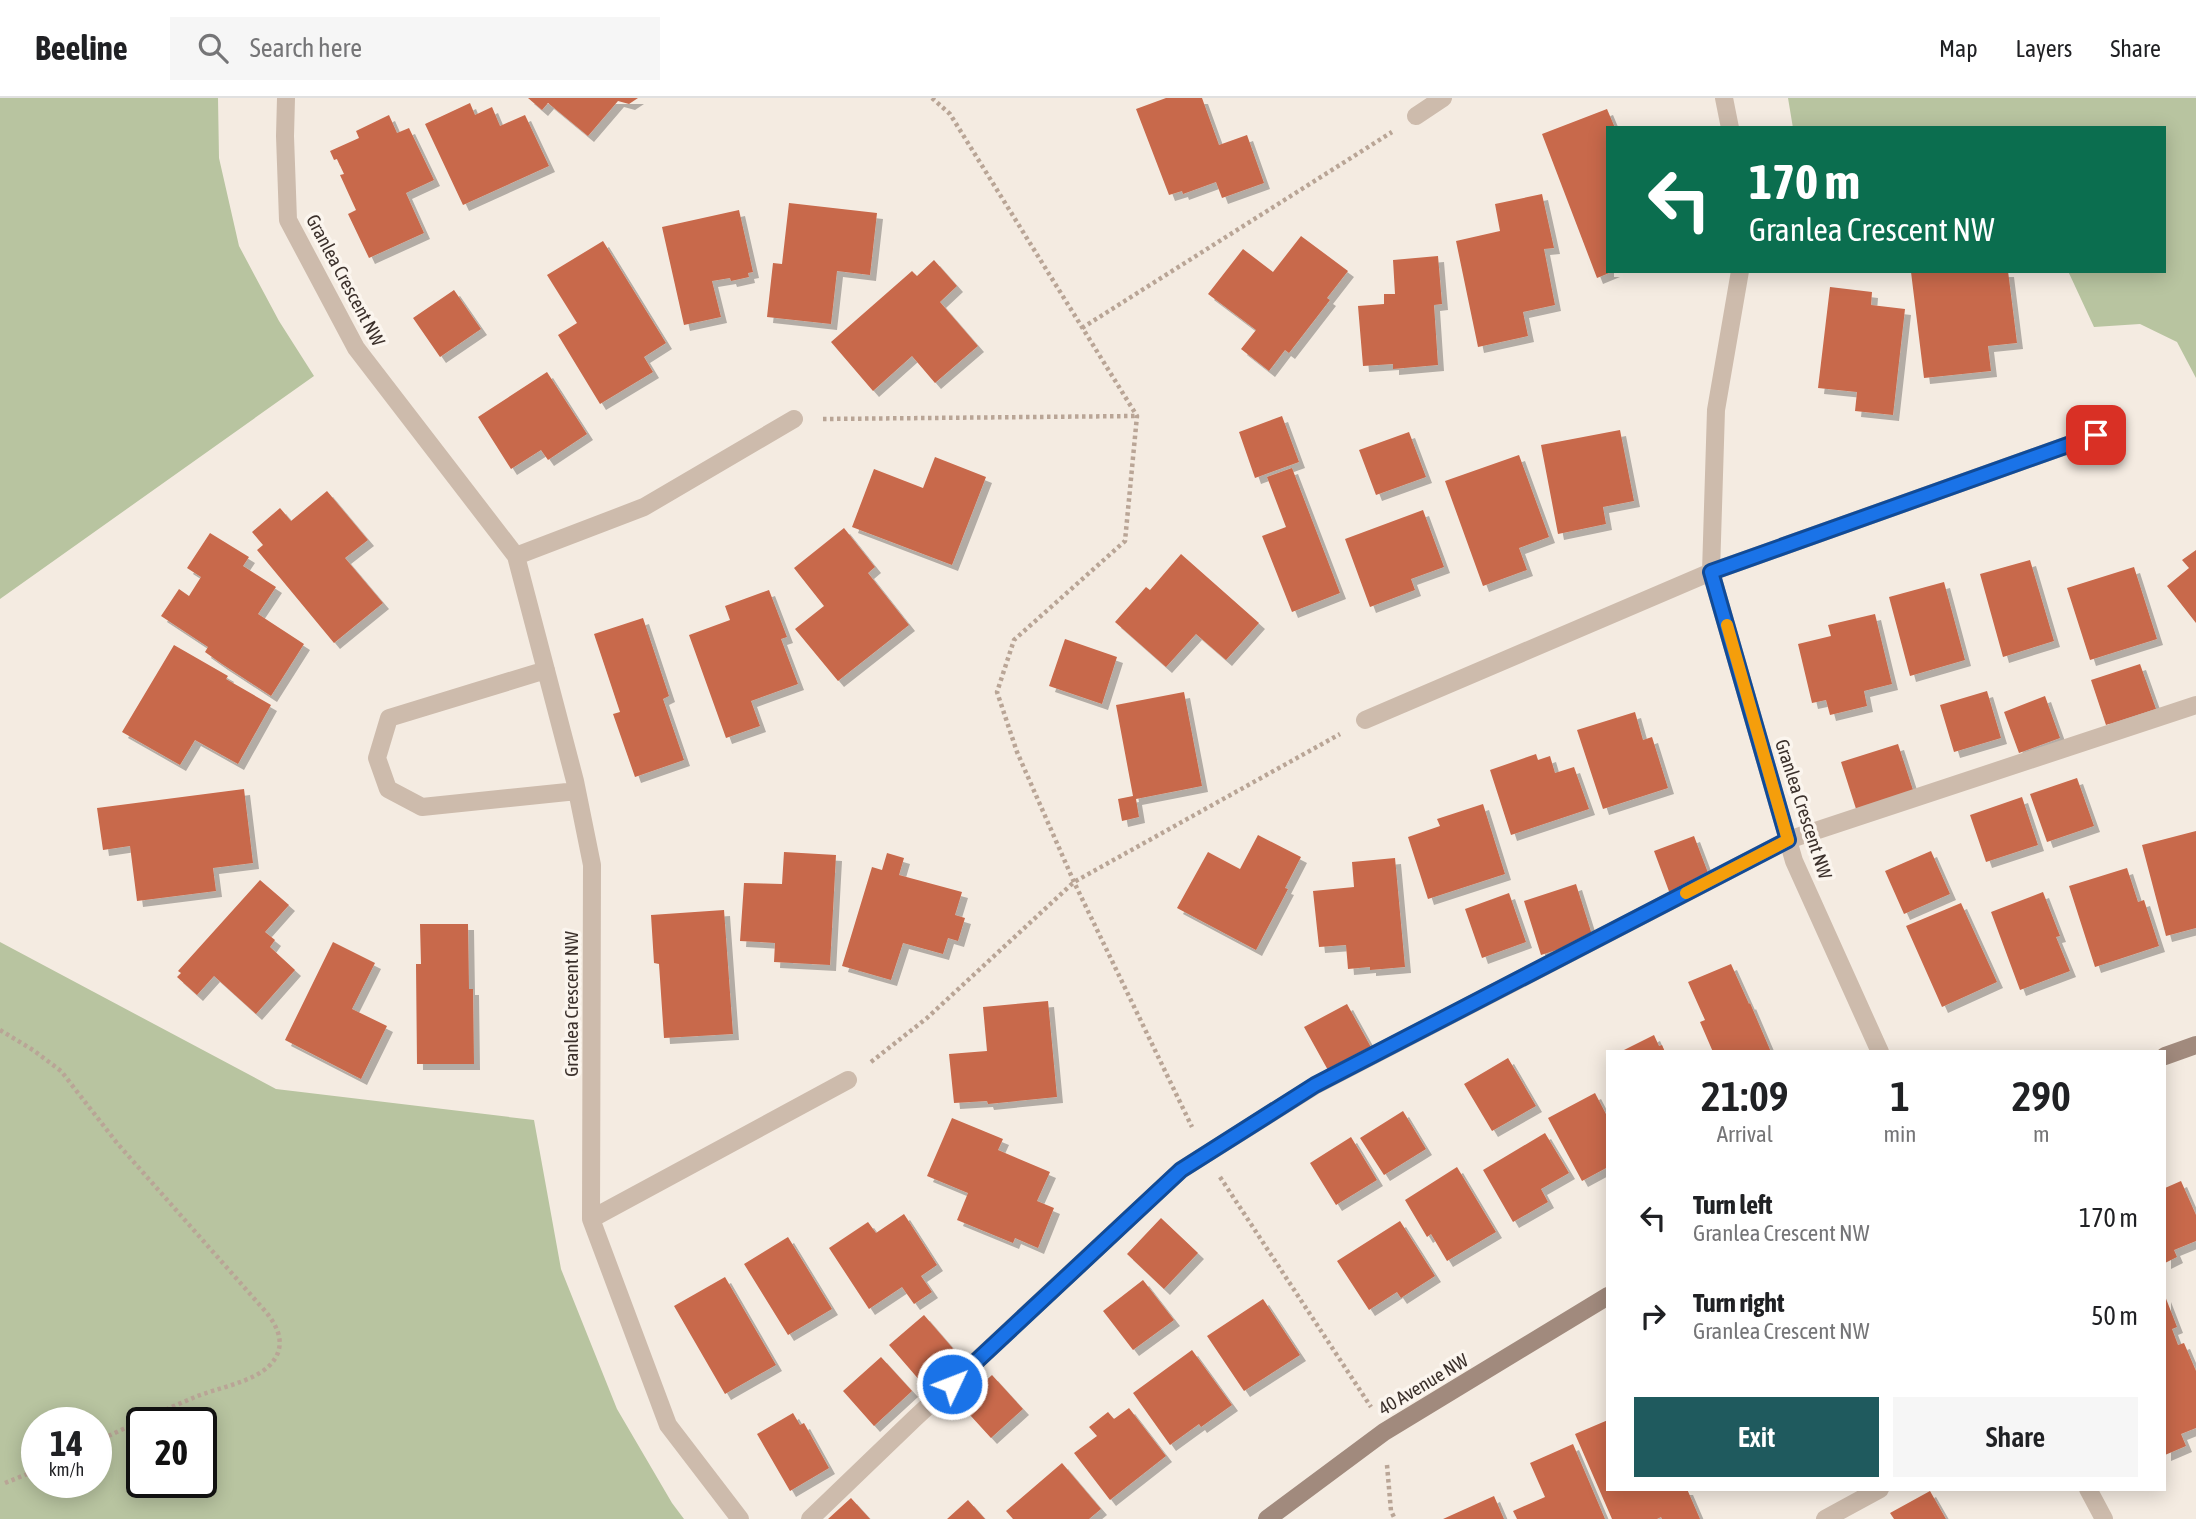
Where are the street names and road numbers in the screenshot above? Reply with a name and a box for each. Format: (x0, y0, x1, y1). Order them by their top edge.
street label: Granlea Crescent NW (302, 211, 390, 350)
street label: Granlea Crescent NW (1771, 736, 1837, 882)
street label: Granlea Crescent NW (560, 931, 582, 1077)
street label: 40 Avenue NW (1374, 1349, 1472, 1419)

